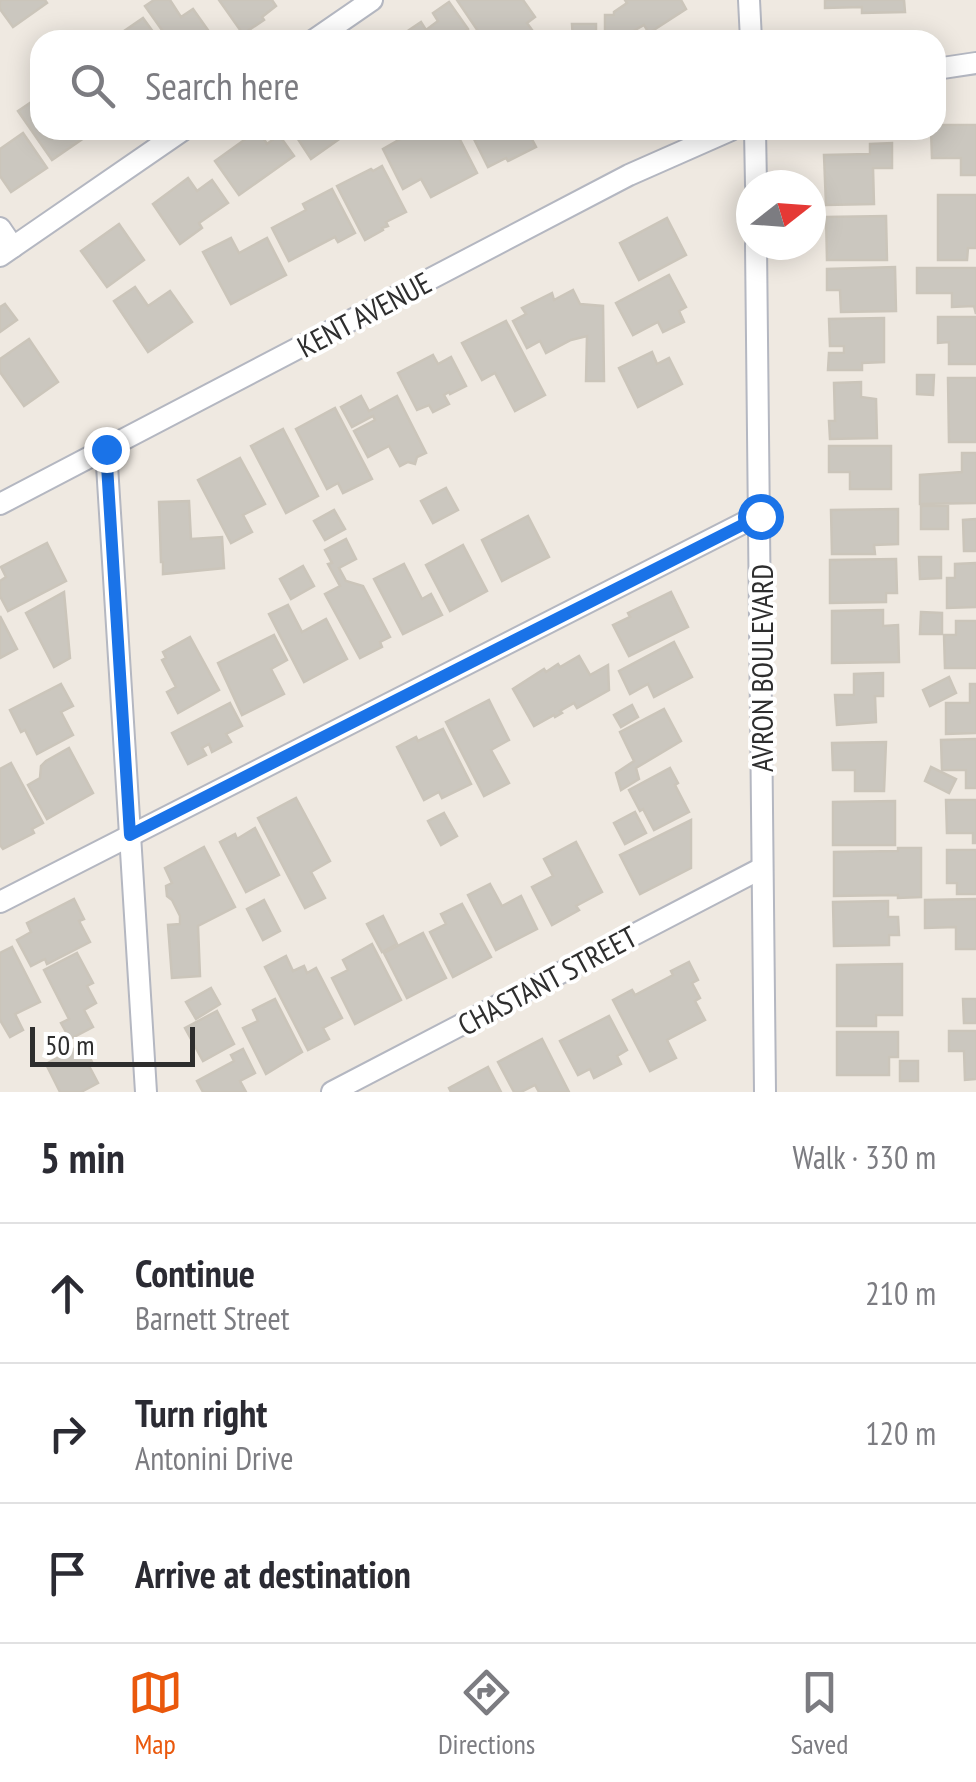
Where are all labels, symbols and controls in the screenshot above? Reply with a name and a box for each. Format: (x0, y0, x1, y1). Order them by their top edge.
search box (30, 30, 946, 140)
icon: search (65, 58, 120, 113)
text: Search here (145, 61, 299, 110)
north arrow (736, 170, 826, 260)
street label: KENT AVENUE (290, 262, 438, 366)
route end (84, 427, 130, 473)
route start (738, 494, 784, 540)
street label: AVRON BOULEVARD (742, 564, 781, 772)
street label: CHASTANT STREET (451, 916, 643, 1044)
scale bar (30, 1022, 195, 1066)
text: 50 m (45, 1026, 94, 1063)
text: 5 min (40, 1130, 125, 1185)
text: Walk · 330 m (792, 1136, 936, 1178)
text: Continue (135, 1248, 255, 1297)
icon: ahead (40, 1266, 95, 1321)
text: 210 m (865, 1272, 936, 1314)
text: Barnett Street (135, 1297, 290, 1339)
text: Turn right (135, 1388, 267, 1437)
icon: right (40, 1406, 95, 1461)
text: 120 m (865, 1412, 936, 1454)
text: Antonini Drive (135, 1437, 293, 1479)
icon: arrive (40, 1546, 95, 1601)
text: Arrive at destination (135, 1549, 411, 1598)
tab: Map (128, 1665, 183, 1762)
tab: Directions (438, 1665, 535, 1762)
tab: Saved (791, 1665, 848, 1762)

